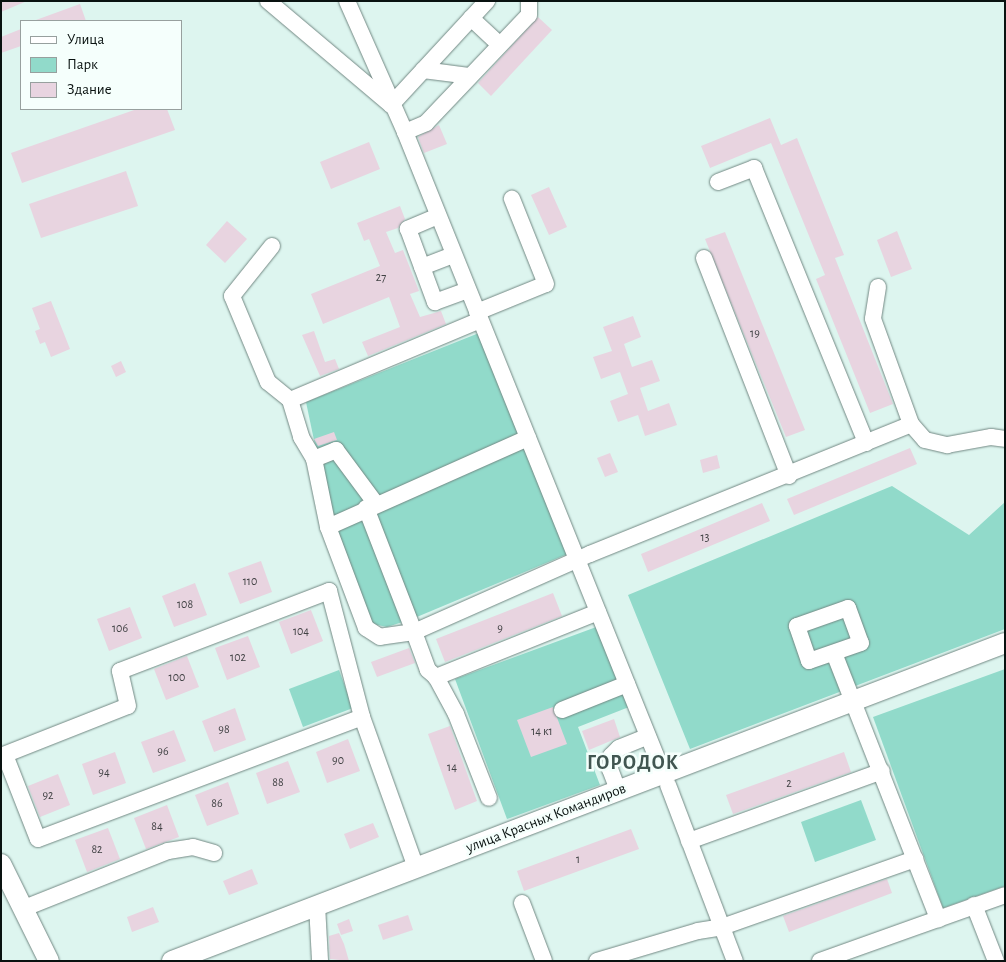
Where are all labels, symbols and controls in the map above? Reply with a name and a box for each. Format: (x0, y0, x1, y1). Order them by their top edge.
legend (20, 20, 182, 110)
text: Улица (67, 32, 104, 47)
text: Парк (67, 57, 98, 72)
text: Здание (67, 82, 112, 97)
house number: 27 (376, 271, 386, 285)
house number: 19 (750, 327, 760, 341)
house number: 13 (700, 531, 710, 545)
house number: 110 (243, 575, 257, 589)
house number: 108 (177, 598, 193, 612)
house number: 106 (112, 622, 128, 636)
house number: 9 (497, 622, 503, 636)
house number: 104 (293, 625, 309, 639)
house number: 102 (230, 651, 246, 665)
house number: 100 (169, 671, 185, 685)
house number: 98 (218, 723, 230, 737)
house number: 14 к1 (531, 725, 553, 739)
house number: 96 (157, 745, 169, 759)
district label: ГОРОДОК (586, 751, 680, 775)
house number: 90 (332, 754, 344, 768)
house number: 14 (447, 761, 457, 775)
house number: 94 (98, 766, 110, 780)
house number: 88 (272, 776, 284, 790)
house number: 2 (786, 777, 792, 791)
street label: улица Красных Командиров (463, 779, 629, 857)
house number: 92 (42, 789, 54, 803)
house number: 86 (211, 797, 223, 811)
house number: 84 (151, 820, 163, 834)
house number: 82 (91, 843, 103, 857)
house number: 1 (576, 853, 580, 867)

